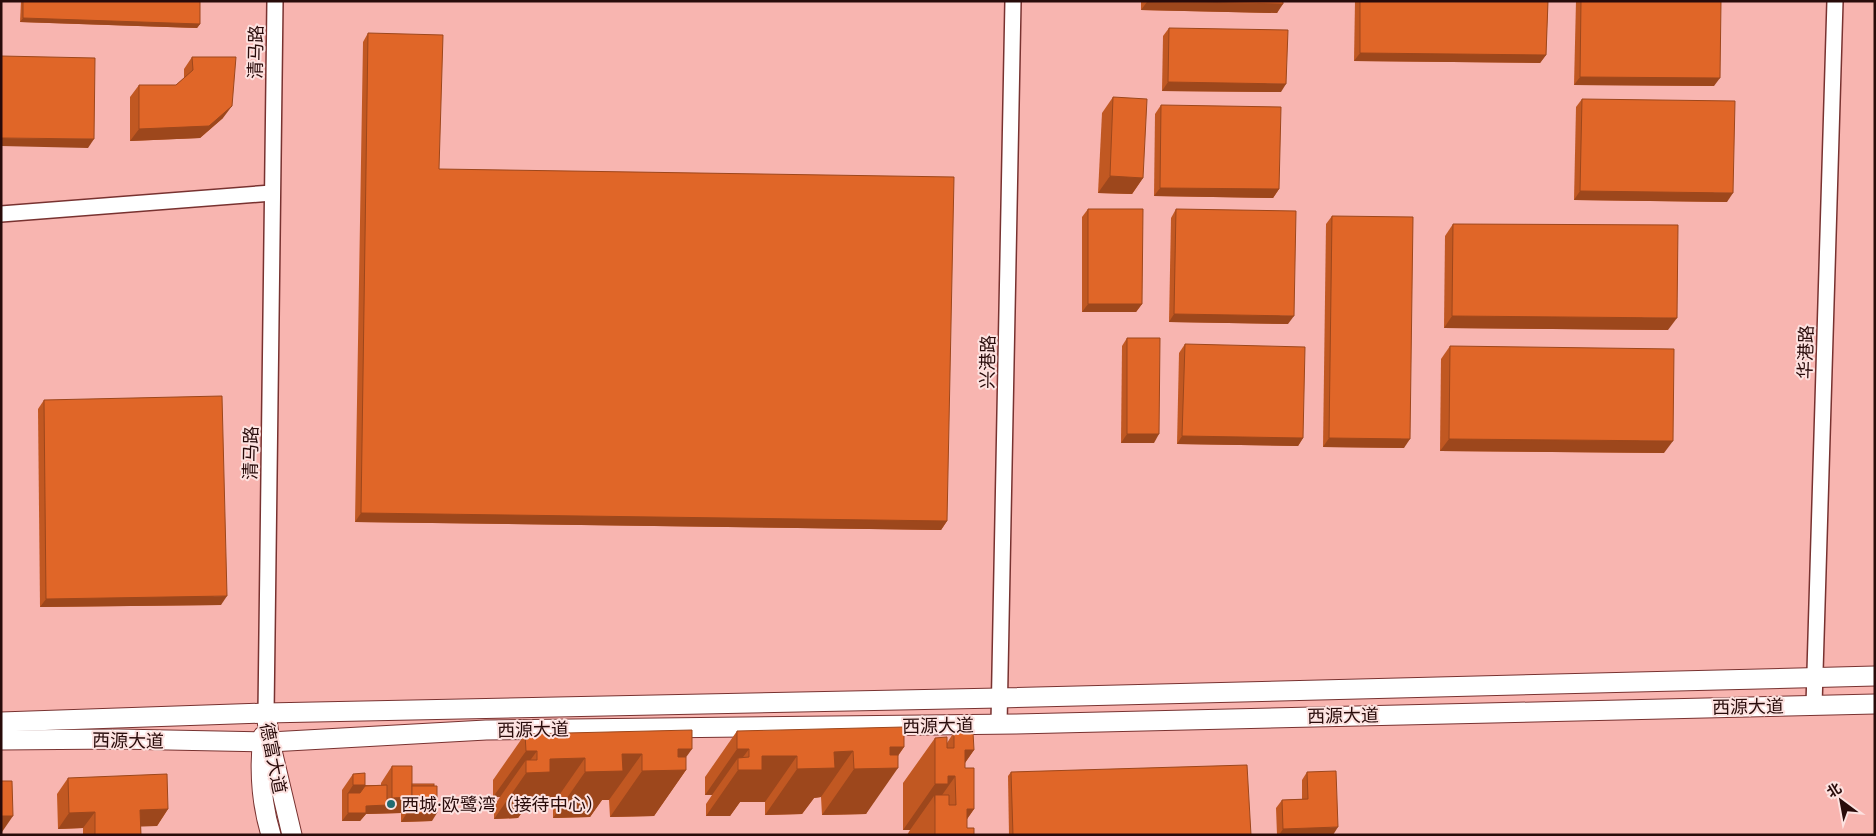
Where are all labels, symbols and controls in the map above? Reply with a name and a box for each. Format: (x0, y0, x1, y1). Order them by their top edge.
street label: 清马路 (243, 25, 267, 79)
street label: 华港路 (1792, 325, 1818, 379)
street label: 兴港路 (975, 335, 999, 389)
street label: 清马路 (238, 426, 262, 480)
street label: 西源大道 (1712, 693, 1784, 719)
street label: 西源大道 (1307, 702, 1379, 728)
street label: 西源大道 (902, 712, 974, 738)
street label: 西源大道 (497, 716, 569, 742)
street label: 德富大道 (255, 720, 293, 796)
street label: 西源大道 (92, 727, 164, 753)
north arrow (1816, 776, 1866, 826)
text: 北 (1823, 778, 1845, 801)
place label: 西城·欧鹭湾（接待中心） (401, 792, 604, 816)
marker: 西城·欧鹭湾（接待中心） (385, 798, 397, 810)

